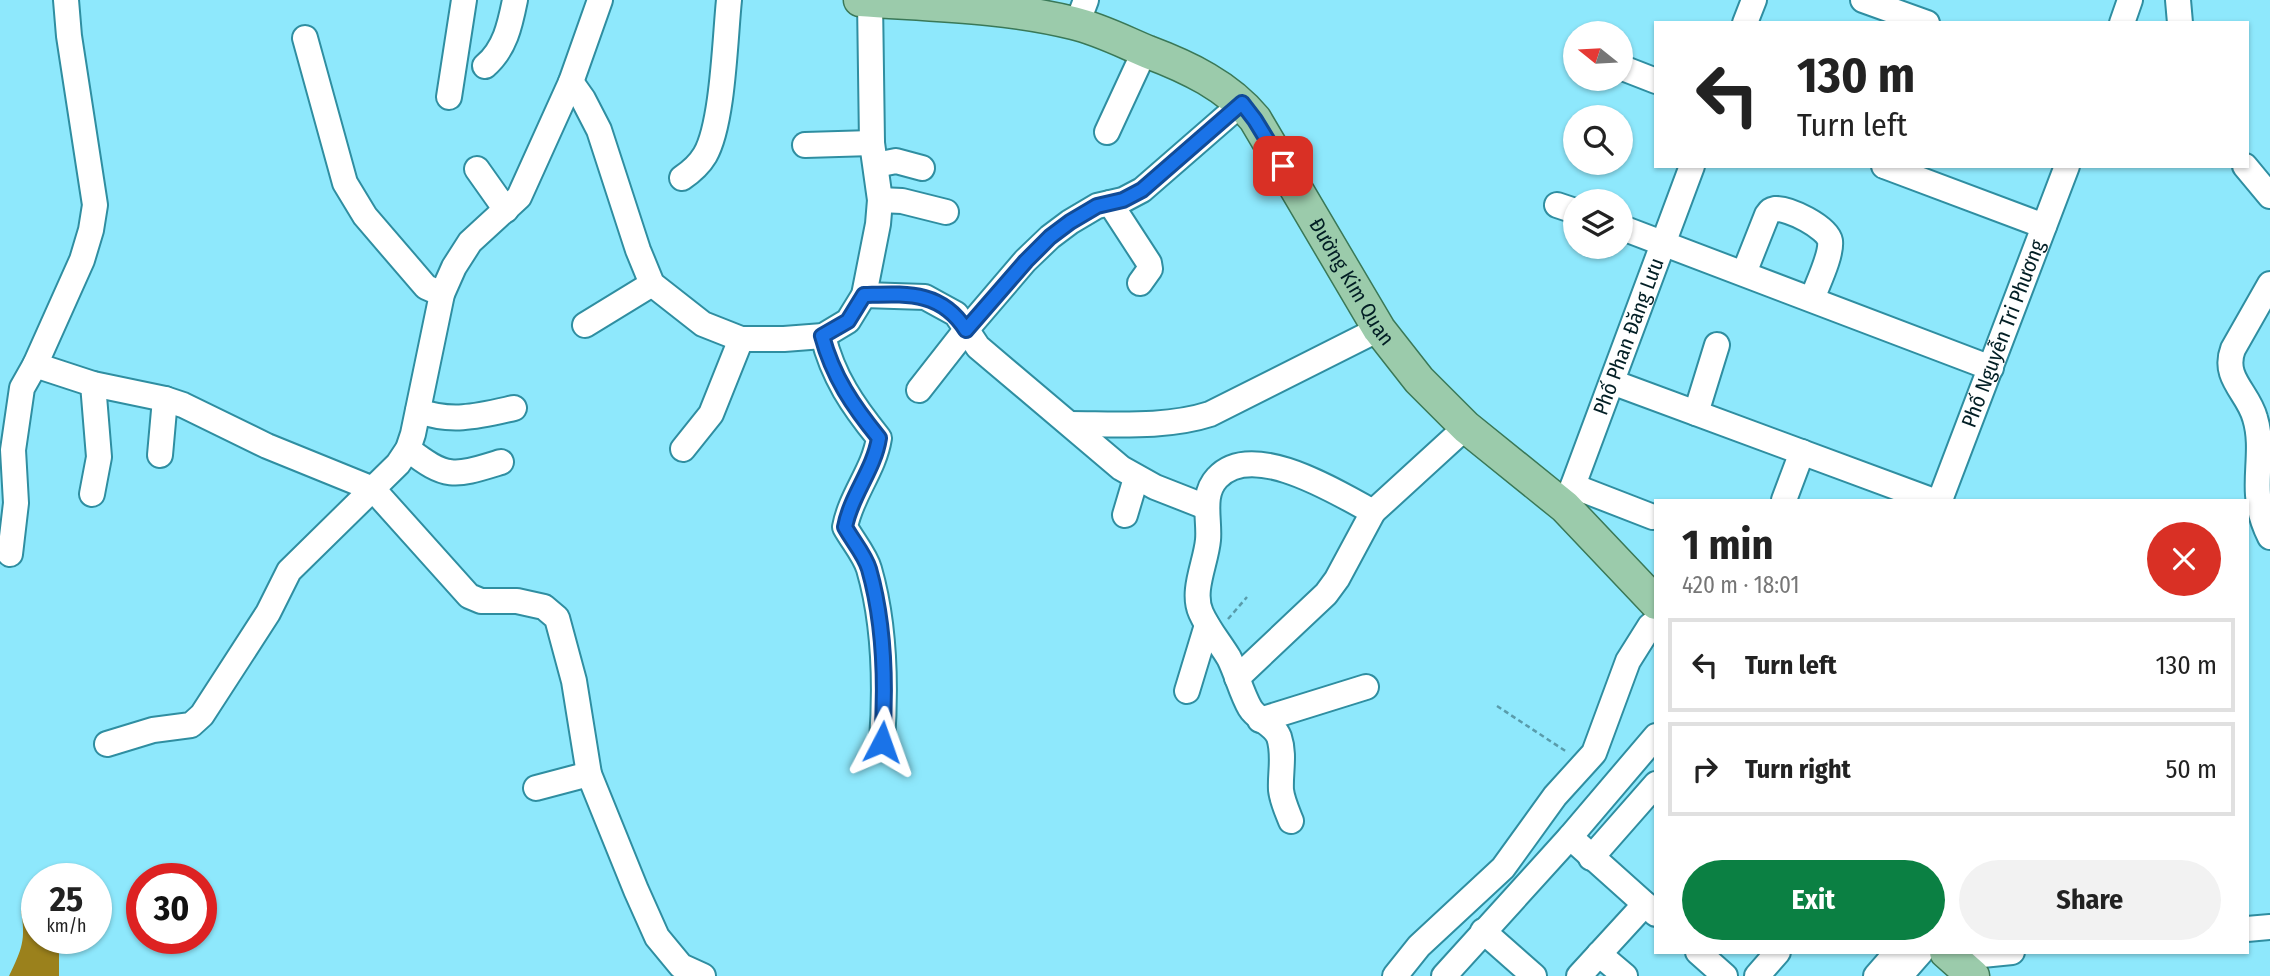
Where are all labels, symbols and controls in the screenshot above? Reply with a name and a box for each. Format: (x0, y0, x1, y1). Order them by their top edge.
north arrow (1563, 21, 1633, 91)
map controls (1563, 21, 1633, 259)
text: 130 m (1797, 46, 1915, 105)
icon: left (1682, 49, 1773, 140)
button: search (1563, 105, 1633, 175)
text: Turn left (1797, 106, 1907, 144)
pin (1253, 136, 1313, 196)
icon: arrive (1264, 147, 1302, 185)
button: layers (1563, 189, 1633, 259)
street label: Đường Kim Quan (1303, 213, 1400, 351)
street label: Phố Nguyễn Tri Phương (1956, 236, 2051, 431)
street label: Phố Phan Đăng Lưu (1587, 254, 1670, 419)
text: 1 min (1682, 520, 1773, 570)
button: close (2147, 522, 2221, 596)
text: 420 m · 18:01 (1682, 571, 1799, 599)
icon: left (1686, 646, 1724, 684)
text: Turn left (1745, 650, 1837, 681)
text: 130 m (2155, 650, 2217, 681)
position arrow (845, 705, 919, 779)
icon: right (1686, 750, 1724, 788)
text: Turn right (1745, 754, 1851, 785)
text: 50 m (2165, 754, 2217, 785)
button: Exit (1682, 860, 1945, 940)
button: Share (1959, 860, 2221, 940)
speed limit sign: 30 (126, 863, 217, 954)
text: 25 (50, 878, 83, 920)
text: km/h (46, 915, 87, 937)

